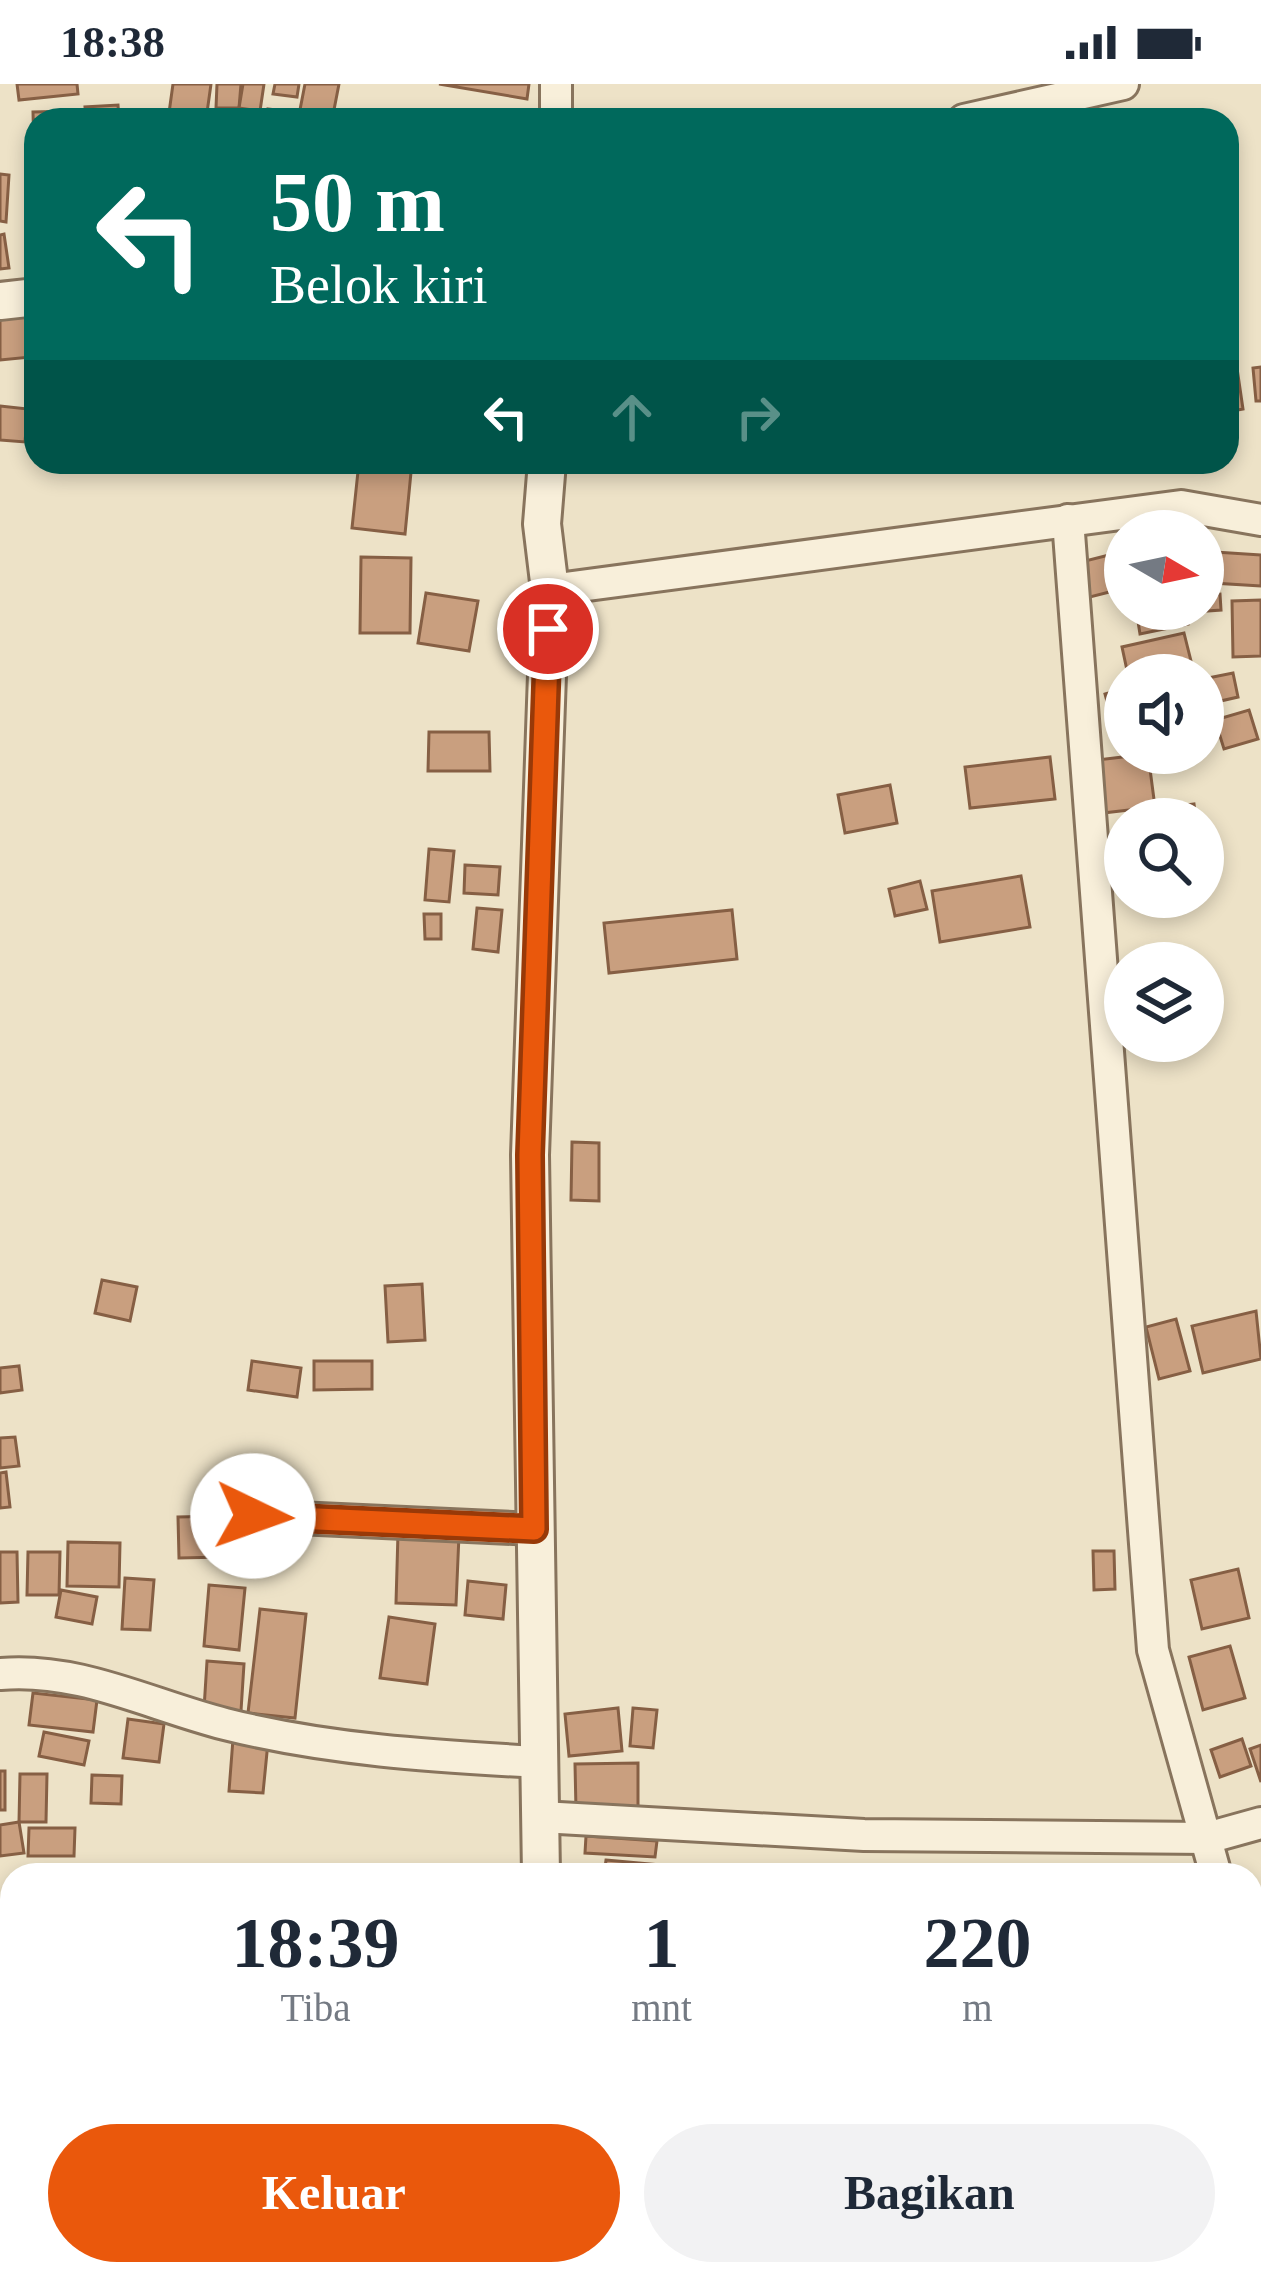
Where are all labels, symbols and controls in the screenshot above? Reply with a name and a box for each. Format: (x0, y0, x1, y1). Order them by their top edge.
text: 18:38 (60, 17, 165, 67)
icon: left (72, 156, 228, 312)
text: 50 m (270, 156, 445, 249)
text: Belok kiri (270, 255, 487, 315)
icon: left (473, 384, 539, 450)
icon: ahead (599, 384, 665, 450)
icon: right (725, 384, 791, 450)
north arrow (1104, 510, 1224, 630)
map controls (1104, 510, 1224, 1062)
pin (497, 578, 599, 680)
icon: arrive (515, 596, 581, 662)
button: sound (1104, 654, 1224, 774)
button: search (1104, 798, 1224, 918)
button: layers (1104, 942, 1224, 1062)
position arrow (190, 1453, 316, 1579)
text: 18:39 (232, 1903, 400, 1983)
text: 1 (643, 1903, 679, 1983)
text: 220 (923, 1903, 1031, 1983)
text: Tiba (281, 1986, 351, 2029)
text: mnt (631, 1986, 692, 2029)
text: m (962, 1986, 993, 2029)
button: Keluar (48, 2124, 620, 2262)
button: Bagikan (644, 2124, 1215, 2262)

